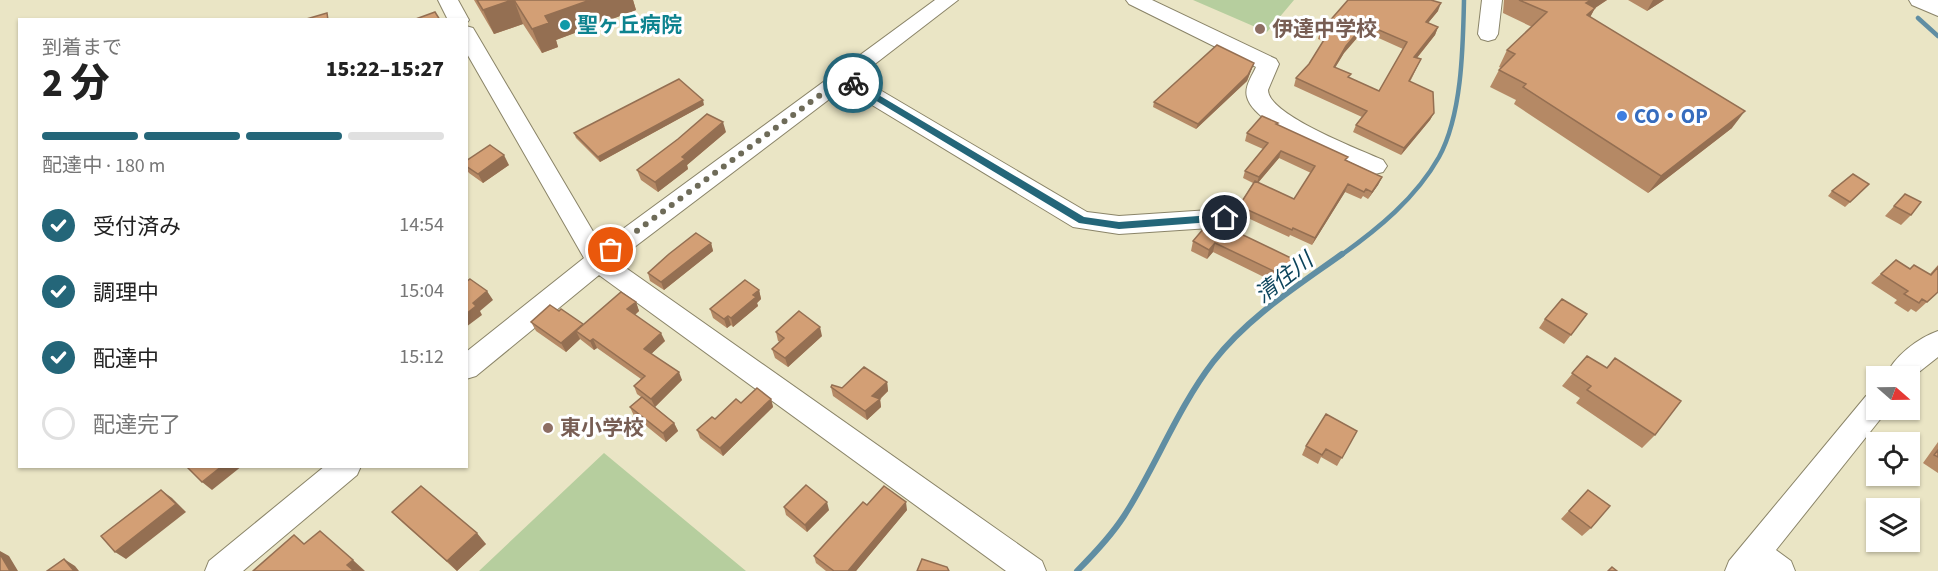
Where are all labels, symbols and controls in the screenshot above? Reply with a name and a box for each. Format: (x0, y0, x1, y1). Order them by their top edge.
place label: 聖ヶ丘病院 (577, 10, 682, 40)
place label: 伊達中学校 (1272, 14, 1377, 44)
marker: 聖ヶ丘病院 (558, 18, 572, 32)
marker: 伊達中学校 (1253, 22, 1267, 36)
text: 到着まで (42, 34, 122, 62)
text: 15:22–15:27 (326, 53, 444, 85)
courier (823, 53, 883, 113)
text: 2 分 (42, 56, 110, 112)
icon: bike (837, 67, 870, 100)
place label: CO・OP (1634, 101, 1708, 131)
marker: CO・OP (1615, 109, 1629, 123)
text: 配達中 · 180 m (42, 152, 165, 180)
pin (1199, 192, 1250, 243)
icon: home (1208, 201, 1241, 234)
icon: check (42, 209, 75, 242)
text: 受付済み (93, 211, 181, 243)
text: 14:54 (399, 211, 444, 239)
pin (585, 224, 636, 275)
icon: bag (594, 233, 627, 266)
water label: 清住川 (1248, 244, 1321, 311)
icon: check (42, 275, 75, 308)
text: 調理中 (93, 277, 159, 309)
text: 15:04 (399, 277, 444, 305)
icon: check (42, 341, 75, 374)
text: 配達中 (93, 343, 159, 375)
text: 15:12 (399, 343, 444, 371)
north arrow (1866, 366, 1920, 420)
map controls (1866, 366, 1920, 552)
text: 配達完了 (93, 409, 181, 441)
place label: 東小学校 (560, 413, 644, 443)
marker: 東小学校 (541, 421, 555, 435)
button: locate (1866, 432, 1920, 486)
button: layers (1866, 498, 1920, 552)

